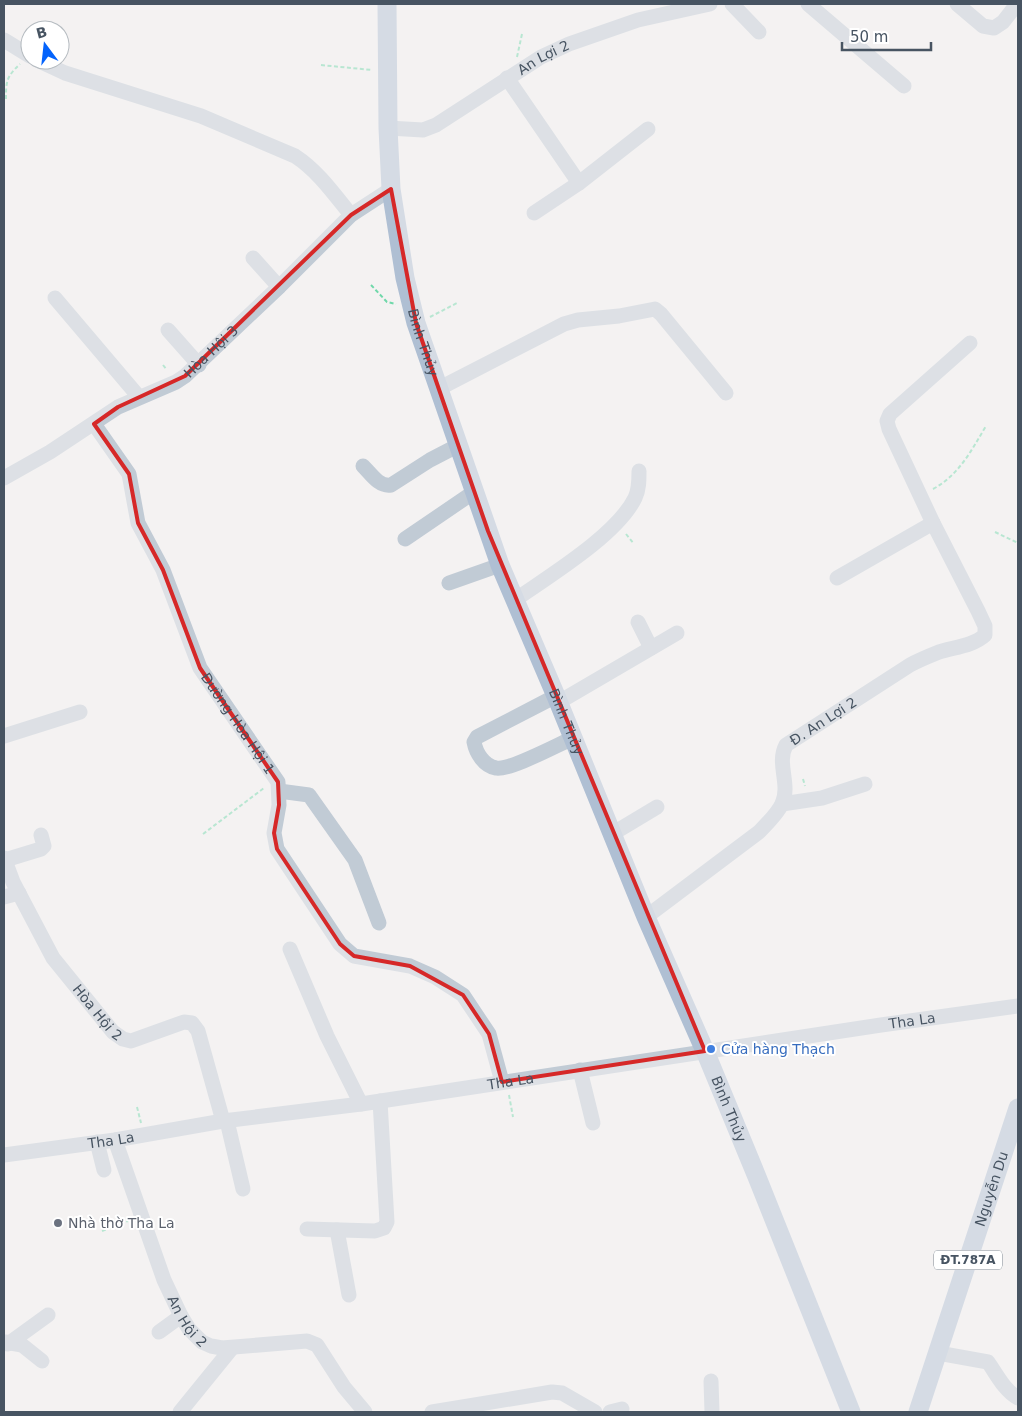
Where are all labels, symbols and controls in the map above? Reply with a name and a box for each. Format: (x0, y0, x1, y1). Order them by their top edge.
north arrow (20, 20, 70, 70)
scale bar (842, 20, 931, 52)
text: B (34, 23, 49, 42)
text: 50 m (850, 28, 888, 46)
street label: An Lợi 2 (515, 37, 572, 78)
street label: Bình Thủy (405, 307, 442, 378)
street label: Hòa Hội 3 (181, 322, 241, 381)
street label: Đường Hòa Hội 1 (198, 670, 278, 777)
street label: Bình Thủy (546, 686, 587, 757)
street label: Đ. An Lợi 2 (787, 694, 860, 748)
street label: Hòa Hội 2 (70, 981, 125, 1044)
street label: Tha La (887, 1010, 936, 1032)
place label: Cửa hàng Thạch (721, 1041, 835, 1057)
marker: Cửa hàng Thạch (705, 1043, 717, 1055)
street label: Tha La (485, 1070, 535, 1093)
street label: Bình Thủy (708, 1074, 750, 1145)
street label: Tha La (86, 1129, 136, 1152)
street label: Nguyễn Du (972, 1149, 1011, 1228)
place label: Nhà thờ Tha La (68, 1215, 175, 1231)
marker: Nhà thờ Tha La (52, 1217, 64, 1229)
road number: ĐT.787A (934, 1250, 1002, 1270)
street label: An Hội 2 (164, 1293, 210, 1350)

